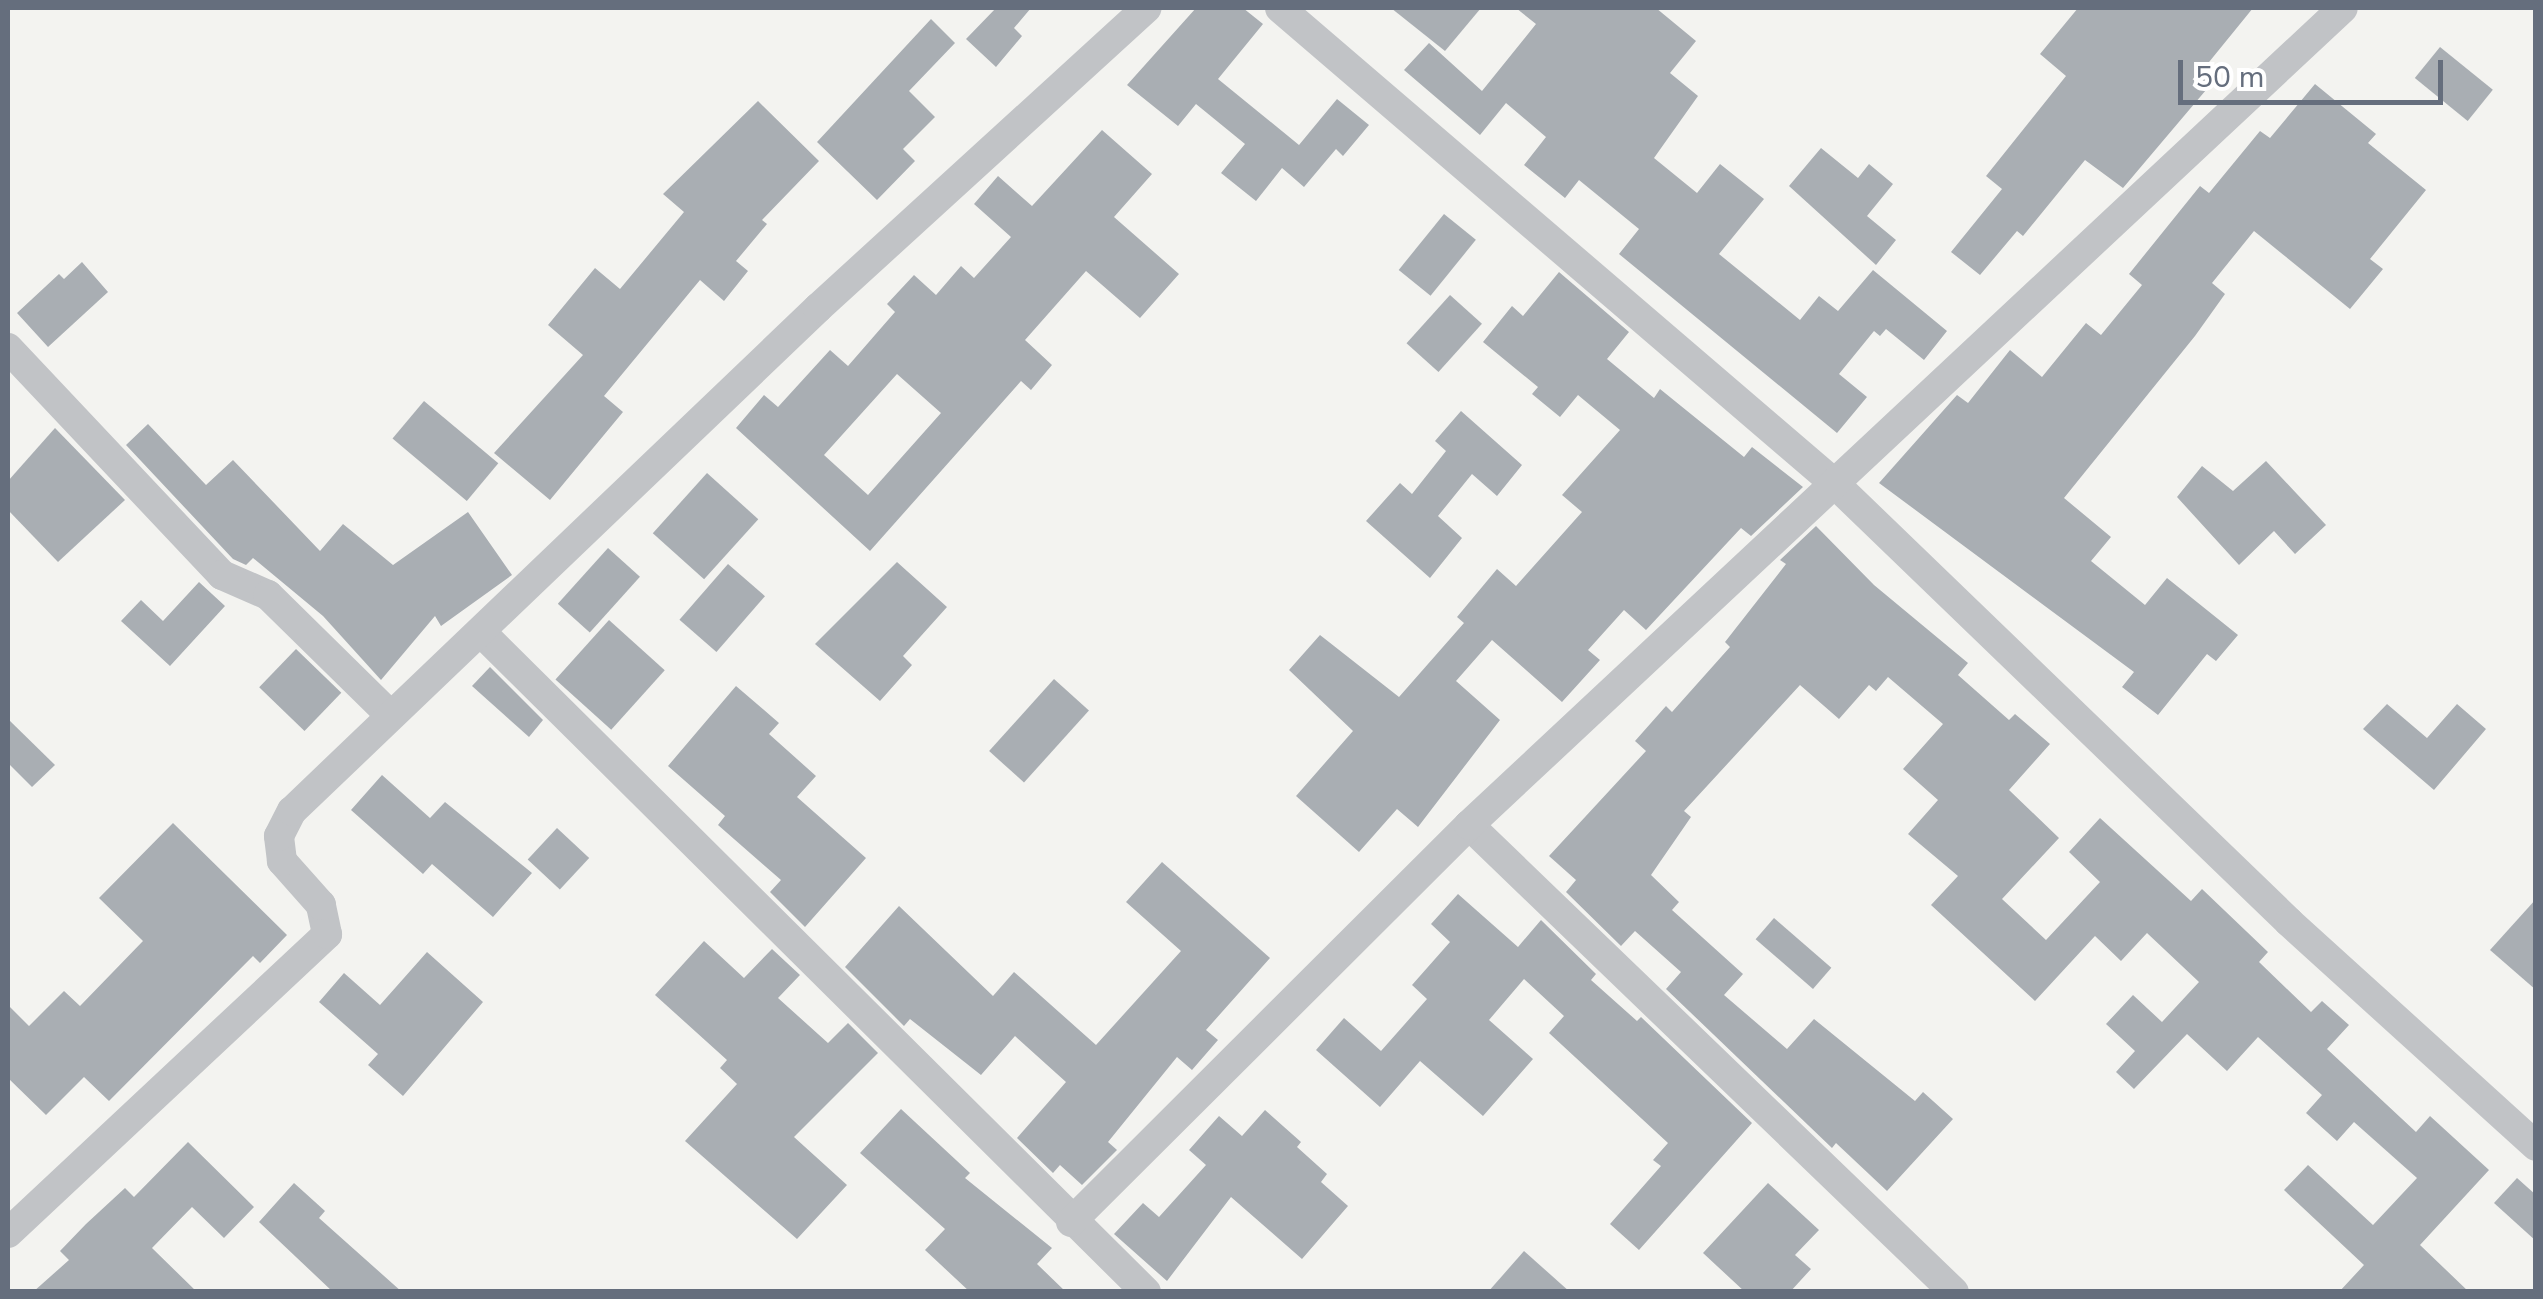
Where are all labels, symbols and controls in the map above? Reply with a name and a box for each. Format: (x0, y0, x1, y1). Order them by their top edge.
scale bar (2183, 40, 2448, 102)
text: 50 m (2195, 57, 2264, 98)

